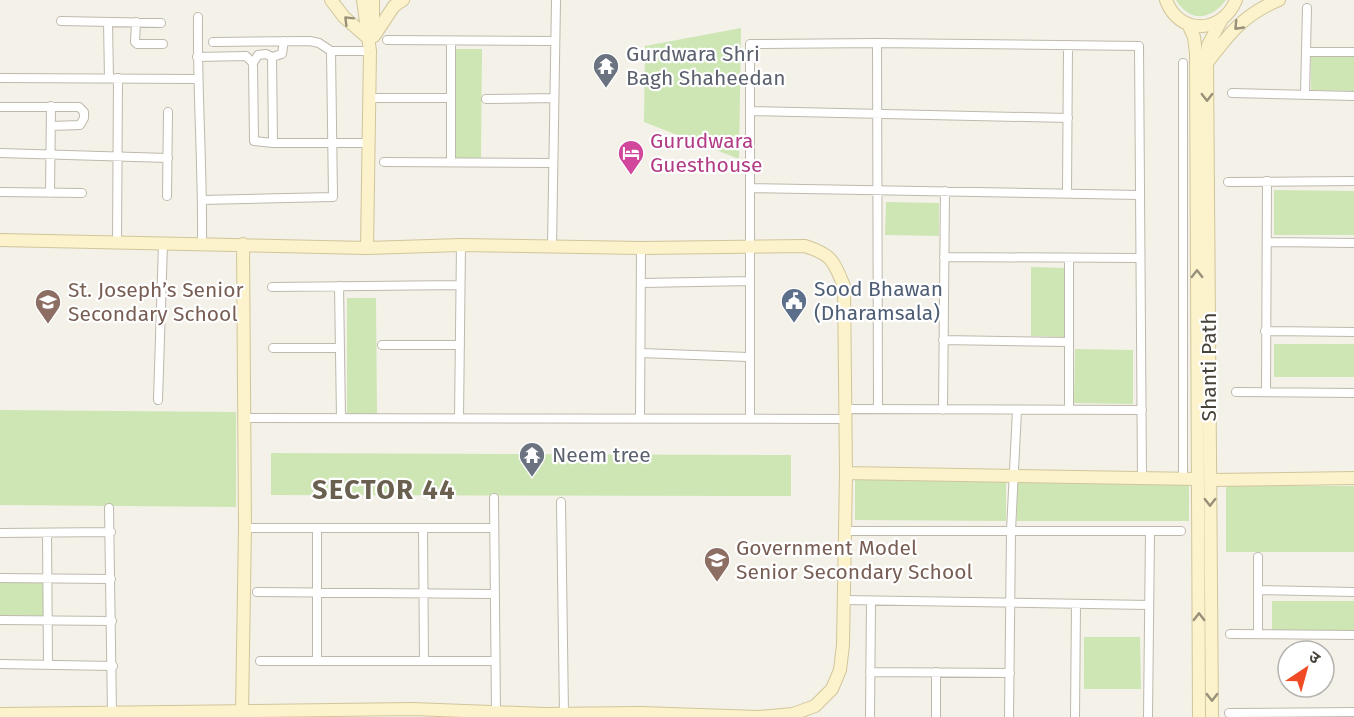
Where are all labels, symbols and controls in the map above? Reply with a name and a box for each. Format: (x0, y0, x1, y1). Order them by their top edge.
one-way arrow (345, 16, 355, 27)
one-way arrow (1234, 19, 1245, 29)
place label: Gurdwara Shri Bagh Shaheedan (626, 41, 785, 91)
temple icon: Gurdwara Shri Bagh Shaheedan (591, 51, 621, 89)
one-way arrow (1201, 93, 1213, 102)
place label: Gurudwara Guesthouse (650, 128, 762, 178)
hotel icon: Gurudwara Guesthouse (616, 138, 646, 176)
one-way arrow (1191, 269, 1203, 278)
place label: Sood Bhawan (Dharamsala) (814, 276, 943, 326)
place label: St. Joseph’s Senior Secondary School (68, 277, 244, 327)
public building icon: Sood Bhawan (Dharamsala) (779, 286, 809, 324)
school or university icon: St. Joseph’s Senior Secondary School (33, 287, 63, 325)
street label: Shanti Path (1196, 313, 1222, 421)
temple icon: Neem tree (517, 440, 547, 478)
place label: Neem tree (552, 442, 651, 468)
district label: SECTOR 44 (312, 474, 456, 506)
one-way arrow (1204, 498, 1216, 507)
place label: Government Model Senior Secondary School (736, 535, 973, 585)
school or university icon: Government Model Senior Secondary School (702, 545, 732, 583)
one-way arrow (1193, 612, 1205, 621)
north arrow (1276, 639, 1336, 699)
text: उ (1305, 647, 1324, 668)
one-way arrow (1206, 693, 1218, 702)

